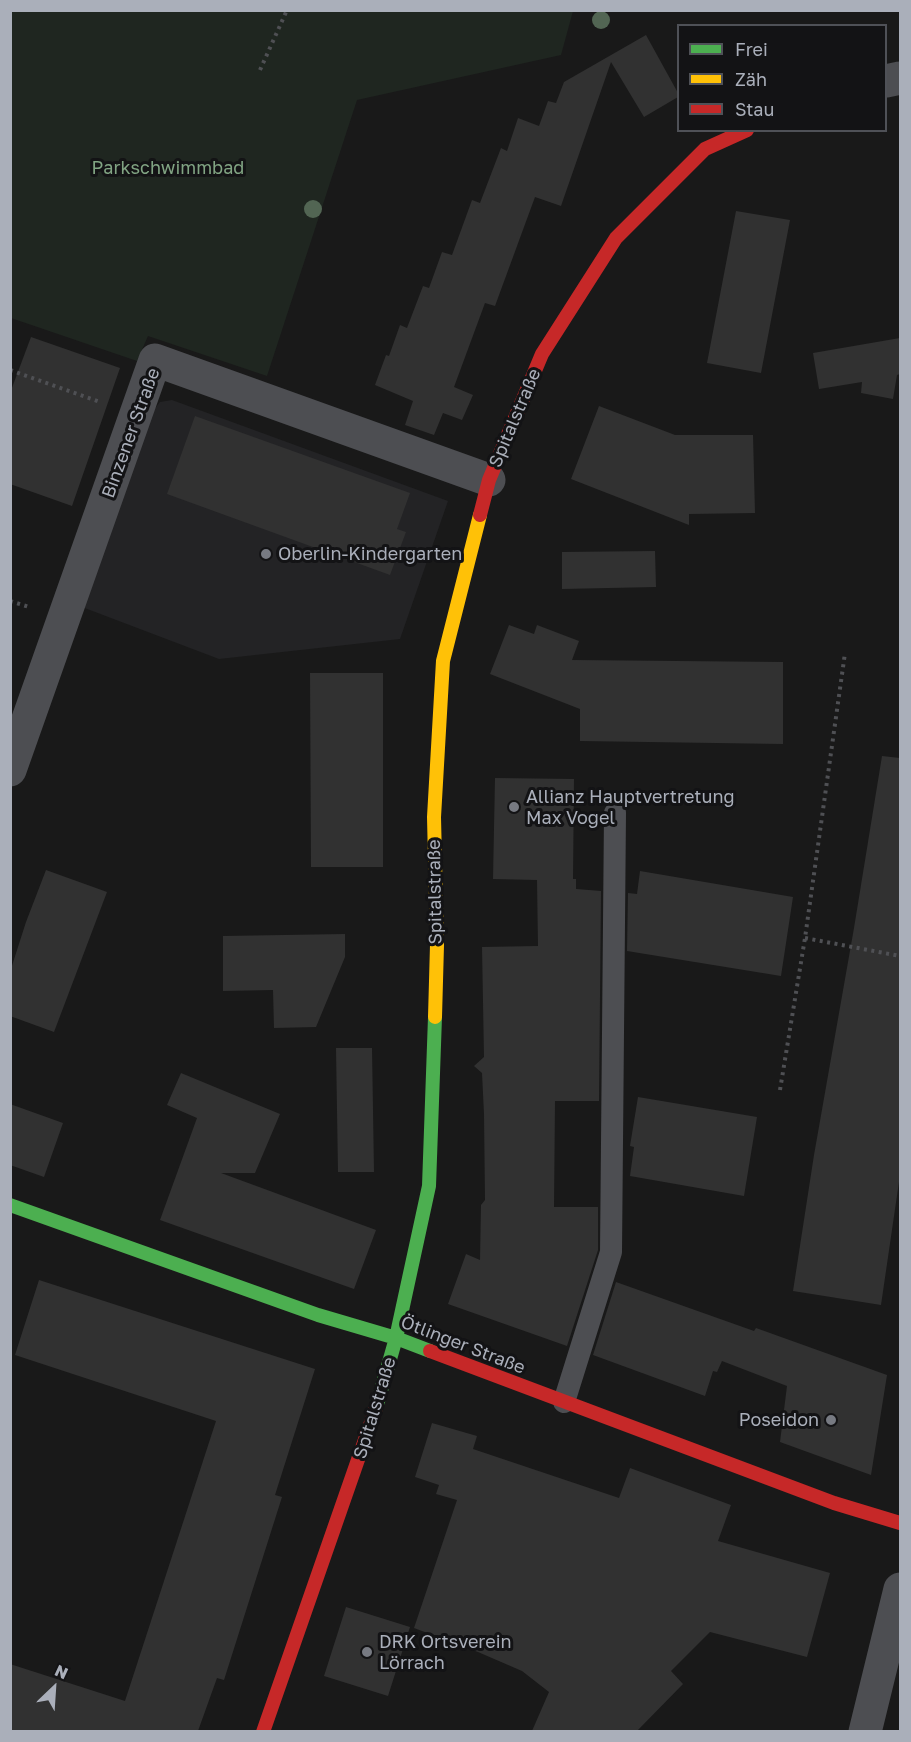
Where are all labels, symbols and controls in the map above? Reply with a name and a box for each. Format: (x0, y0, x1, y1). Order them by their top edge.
legend (677, 24, 887, 132)
text: Frei (735, 38, 768, 60)
text: Zäh (735, 68, 767, 90)
text: Stau (735, 98, 774, 120)
park label: Parkschwimmbad (92, 157, 244, 179)
street label: Binzener Straße (97, 365, 165, 501)
street label: Spitalstraße (485, 365, 545, 471)
place label: Oberlin-Kindergarten (278, 543, 462, 565)
marker: Oberlin-Kindergarten (259, 547, 273, 561)
place label: Allianz Hauptvertretung Max Vogel (526, 786, 735, 828)
marker: Allianz Hauptvertretung Max Vogel (507, 800, 521, 814)
street label: Spitalstraße (423, 839, 447, 945)
street label: Ötlinger Straße (398, 1311, 528, 1379)
street label: Spitalstraße (349, 1355, 401, 1461)
place label: Poseidon (739, 1409, 819, 1431)
marker: Poseidon (824, 1413, 838, 1427)
place label: DRK Ortsverein Lörrach (379, 1631, 512, 1674)
marker: DRK Ortsverein Lörrach (360, 1645, 374, 1659)
north arrow (24, 1658, 84, 1718)
text: N (52, 1660, 71, 1683)

